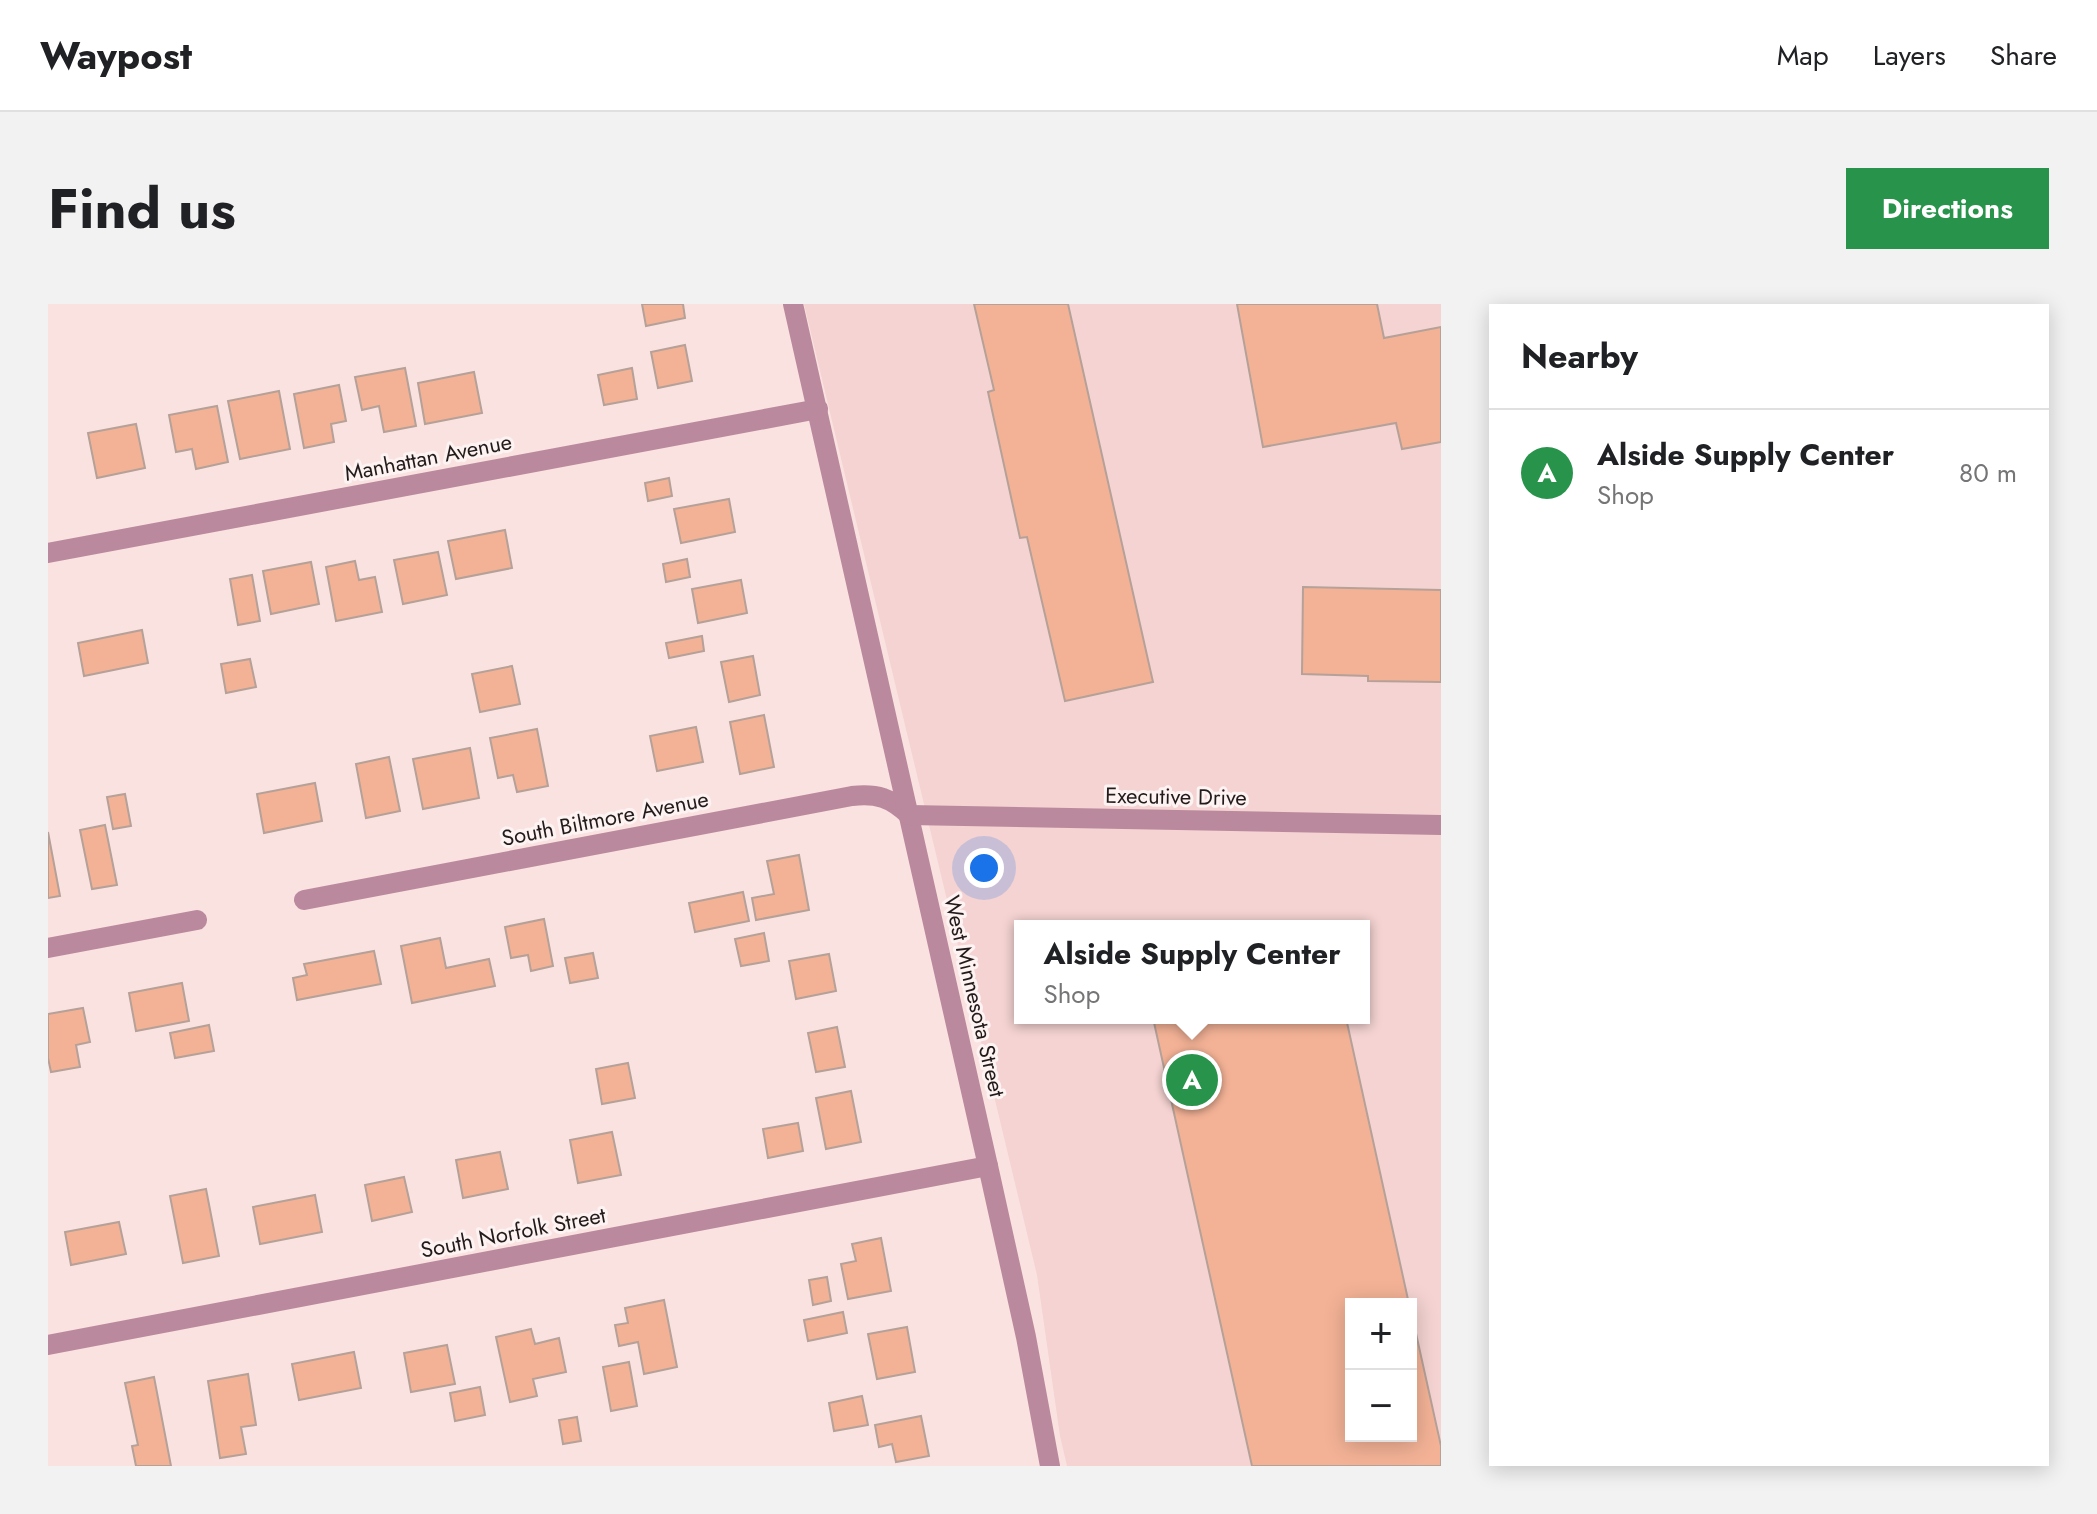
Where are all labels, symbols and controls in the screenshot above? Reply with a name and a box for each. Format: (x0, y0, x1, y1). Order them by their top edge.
text: Waypost (40, 28, 192, 83)
text: Map (1777, 35, 1829, 76)
text: Layers (1873, 35, 1946, 76)
text: Share (1990, 35, 2057, 76)
text: Find us (48, 168, 236, 249)
button: Directions (1846, 168, 2049, 249)
text: Nearby (1521, 332, 1638, 381)
street label: Manhattan Avenue (342, 425, 514, 489)
text: Alside Supply Center (1597, 433, 1894, 476)
text: A (1537, 454, 1557, 492)
text: 80 m (1959, 454, 2017, 492)
text: Shop (1597, 476, 1654, 514)
street label: Executive Drive (1105, 779, 1247, 813)
street label: South Biltmore Avenue (499, 782, 711, 854)
your location (964, 848, 1004, 888)
street label: West Minnesota Street (936, 892, 1014, 1101)
popup (1014, 920, 1370, 1024)
text: Alside Supply Center (1043, 932, 1341, 975)
text: Shop (1043, 975, 1100, 1013)
pin: A (1166, 1050, 1218, 1110)
street label: South Norfolk Street (418, 1198, 609, 1266)
map controls (1345, 1298, 1417, 1442)
button: + (1345, 1298, 1417, 1370)
button: − (1345, 1370, 1417, 1442)

